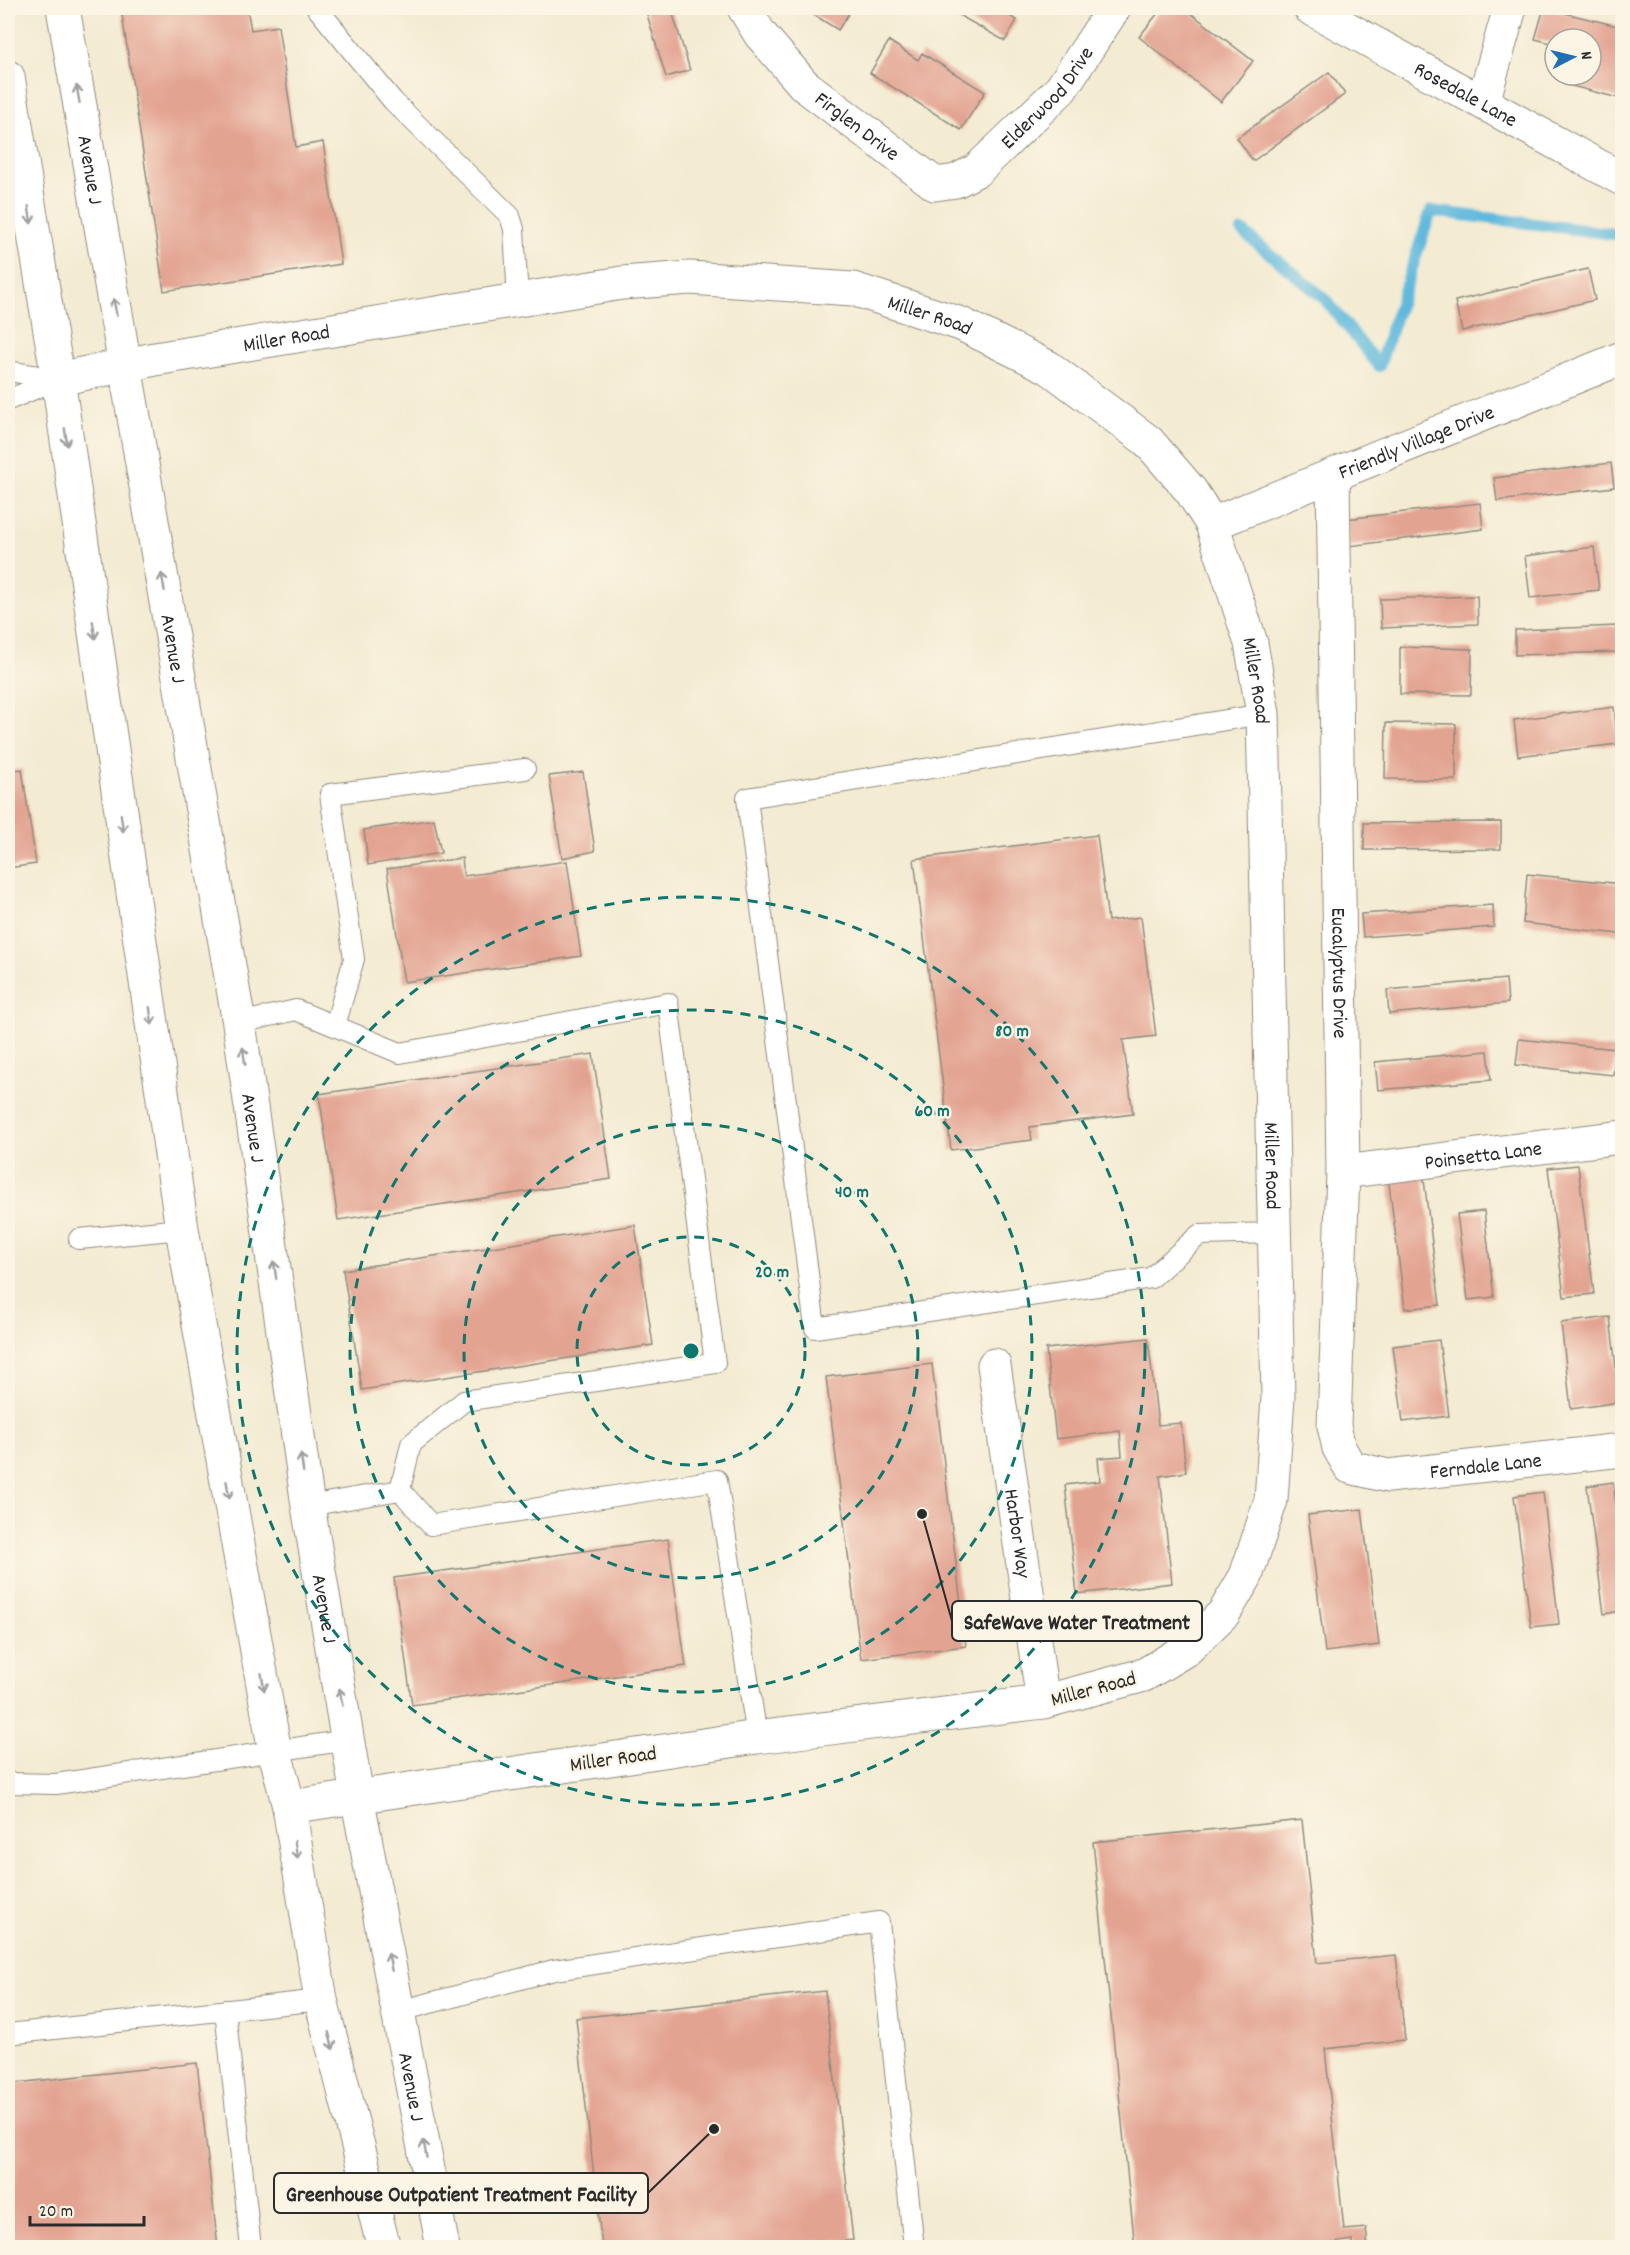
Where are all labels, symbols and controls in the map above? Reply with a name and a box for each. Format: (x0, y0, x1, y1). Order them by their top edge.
north arrow (1543, 27, 1603, 87)
street label: Elderwood Drive (995, 42, 1103, 158)
text: N (1574, 50, 1597, 61)
street label: Rosedale Lane (1408, 56, 1522, 137)
one-way arrow (72, 85, 83, 104)
street label: Firglen Drive (807, 86, 904, 170)
street label: Avenue J (67, 133, 109, 207)
one-way arrow (25, 205, 36, 224)
street label: Miller Road (883, 289, 977, 345)
one-way arrow (109, 297, 120, 317)
street label: Miller Road (241, 319, 332, 362)
street label: Friendly Village Drive (1335, 399, 1499, 489)
one-way arrow (61, 427, 72, 446)
one-way arrow (157, 573, 168, 593)
street label: Avenue J (150, 612, 192, 686)
one-way arrow (89, 620, 100, 639)
street label: Miller Road (1232, 635, 1275, 724)
one-way arrow (117, 813, 128, 832)
street label: Eucalyptus Drive (1321, 907, 1353, 1039)
one-way arrow (145, 1005, 156, 1025)
text: 80 m (995, 1020, 1029, 1045)
one-way arrow (239, 1047, 250, 1067)
street label: Avenue J (231, 1091, 271, 1165)
text: 60 m (914, 1100, 950, 1125)
street label: Miller Road (1254, 1122, 1286, 1210)
street label: Poinsetta Lane (1423, 1135, 1544, 1180)
text: 40 m (835, 1181, 869, 1206)
one-way arrow (269, 1261, 280, 1280)
text: 20 m (755, 1261, 789, 1286)
centre of rings (681, 1341, 701, 1361)
street label: Ferndale Lane (1428, 1447, 1543, 1489)
one-way arrow (297, 1454, 308, 1474)
one-way arrow (223, 1480, 234, 1500)
street label: Harbor Way (994, 1487, 1037, 1581)
street label: Avenue J (302, 1572, 343, 1646)
callout: SafeWave Water Treatment (952, 1601, 1202, 1641)
text: SafeWave Water Treatment (964, 1609, 1191, 1640)
street label: Miller Road (1048, 1665, 1140, 1717)
one-way arrow (257, 1672, 268, 1691)
one-way arrow (335, 1688, 346, 1707)
street label: Miller Road (568, 1740, 659, 1782)
one-way arrow (291, 1839, 302, 1859)
one-way arrow (384, 1953, 395, 1972)
one-way arrow (326, 2032, 338, 2051)
street label: Avenue J (388, 2050, 431, 2124)
one-way arrow (419, 2139, 430, 2159)
callout: Greenhouse Outpatient Treatment Facility (274, 2173, 648, 2213)
text: Greenhouse Outpatient Treatment Facility (286, 2181, 637, 2212)
scale bar (30, 2189, 144, 2227)
text: 20 m (39, 2200, 73, 2225)

